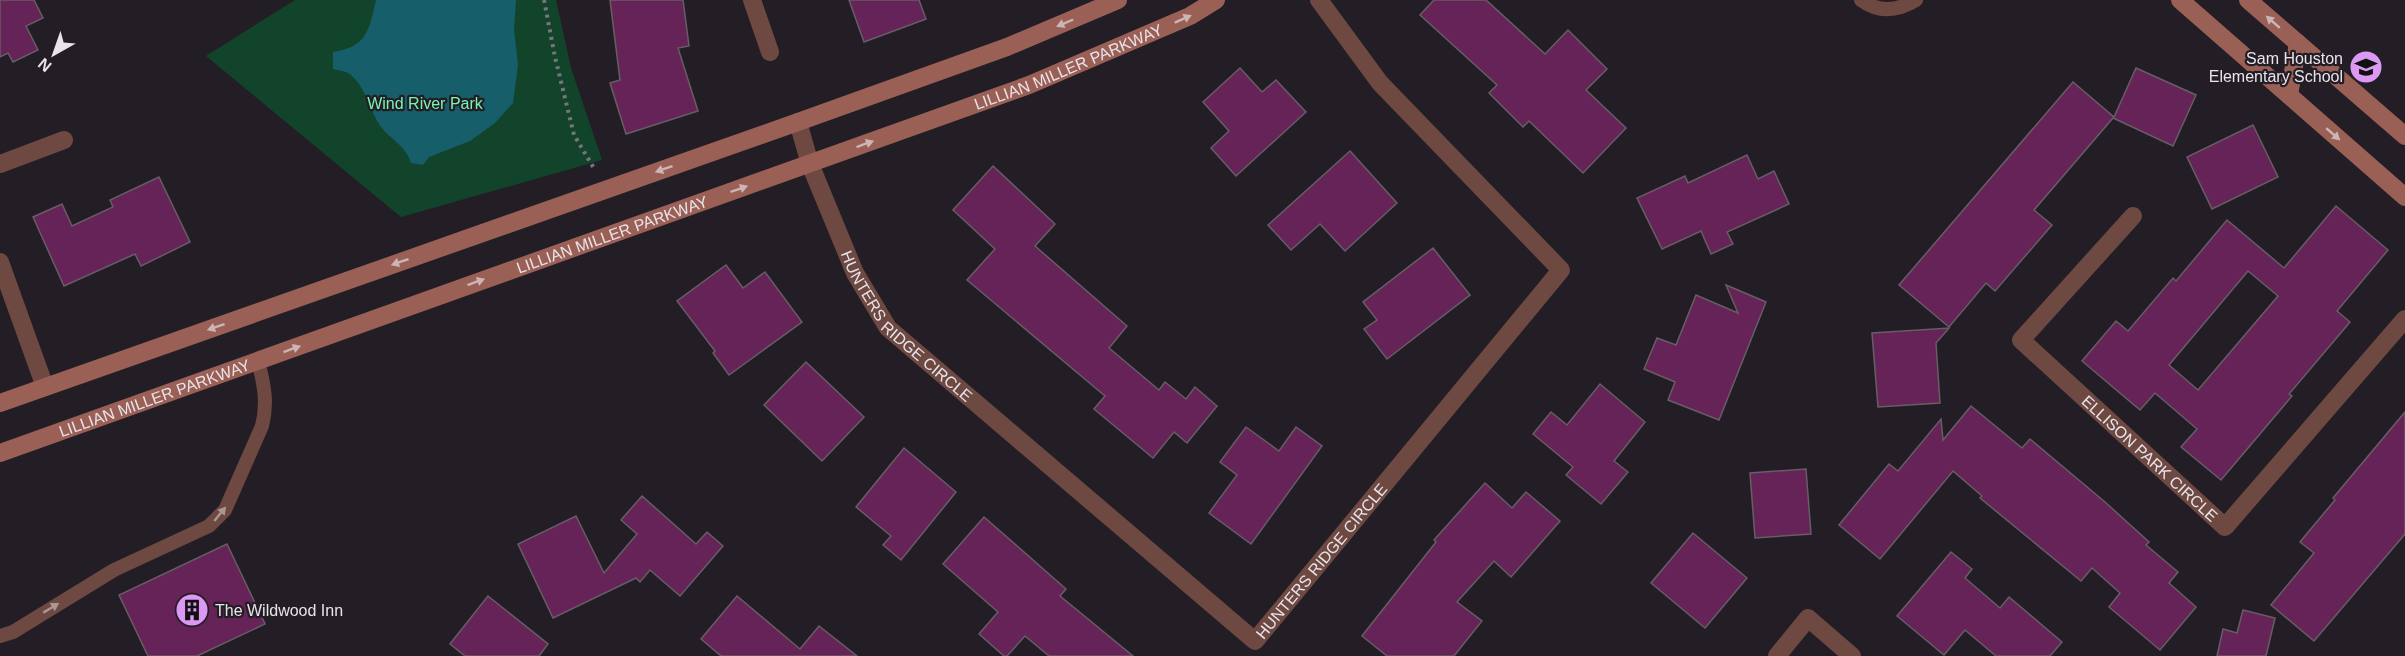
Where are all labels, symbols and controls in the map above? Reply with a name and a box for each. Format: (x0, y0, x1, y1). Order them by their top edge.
one-way arrow (1174, 14, 1192, 24)
one-way arrow (2266, 16, 2281, 29)
one-way arrow (1055, 18, 1073, 28)
street label: LILLIAN MILLER PARKWAY (972, 21, 1165, 113)
north arrow (24, 24, 84, 84)
school or university icon: Sam Houston Elementary School (2348, 49, 2384, 85)
place label: Sam Houston Elementary School (2209, 50, 2343, 85)
text: N (35, 55, 55, 75)
park label: Wind River Park (367, 95, 484, 112)
one-way arrow (2325, 127, 2340, 140)
one-way arrow (856, 139, 874, 149)
one-way arrow (654, 165, 672, 175)
one-way arrow (730, 184, 748, 194)
street label: LILLIAN MILLER PARKWAY (514, 193, 710, 277)
street label: HUNTERS RIDGE CIRCLE (838, 248, 975, 405)
one-way arrow (391, 257, 409, 267)
one-way arrow (467, 277, 485, 287)
one-way arrow (207, 322, 225, 332)
one-way arrow (283, 343, 301, 353)
street label: LILLIAN MILLER PARKWAY (57, 356, 253, 440)
street label: ELLISON PARK CIRCLE (2078, 392, 2221, 525)
street label: HUNTERS RIDGE CIRCLE (1253, 480, 1390, 642)
one-way arrow (214, 506, 227, 522)
building icon: The Wildwood Inn (174, 592, 210, 628)
place label: The Wildwood Inn (215, 602, 343, 619)
one-way arrow (43, 603, 59, 614)

